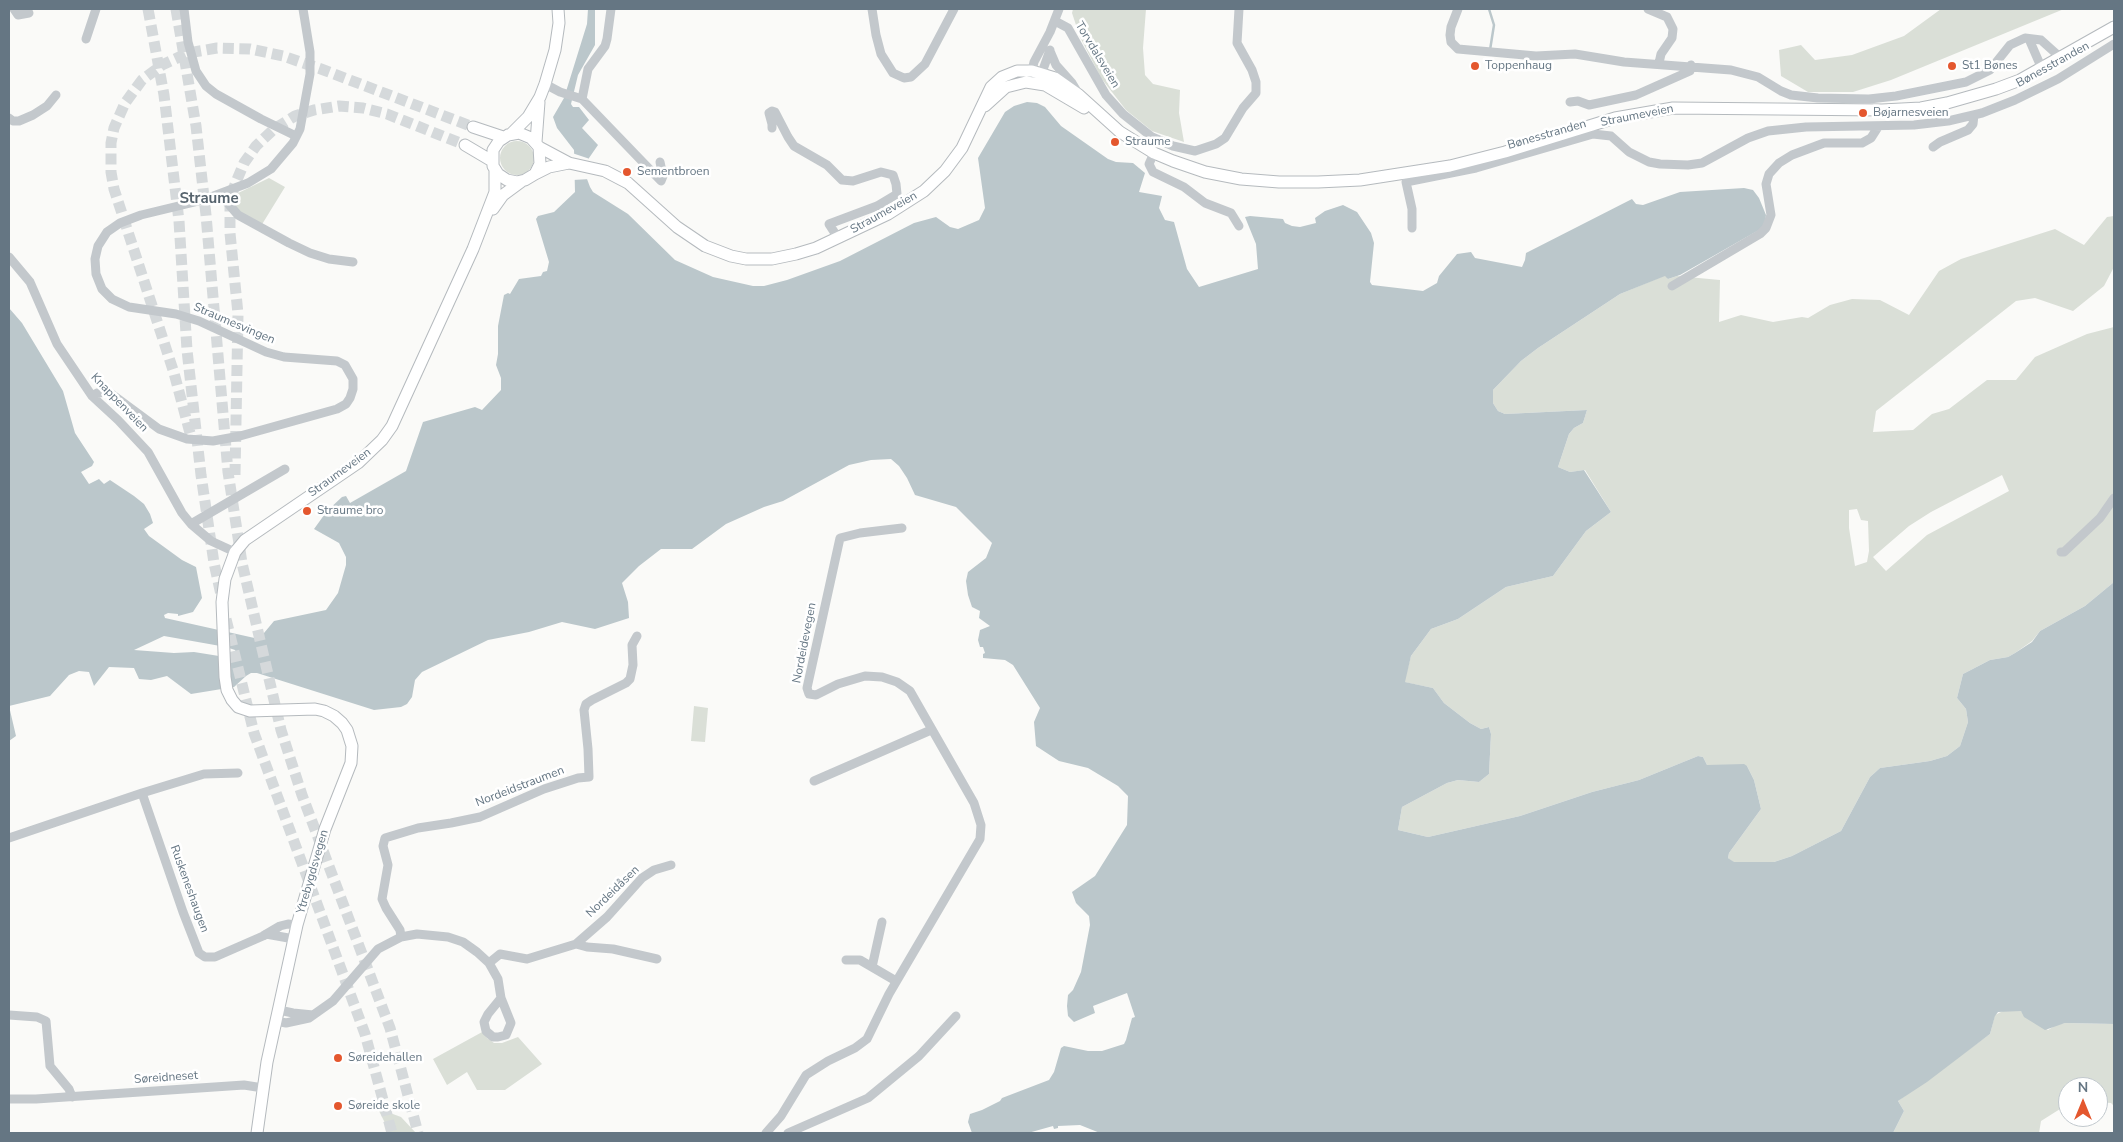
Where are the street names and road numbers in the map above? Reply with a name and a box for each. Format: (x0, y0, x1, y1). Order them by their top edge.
street label: Torvdalsveien (1072, 19, 1122, 91)
street label: Bønesstranden (2014, 39, 2092, 91)
street label: Straumeveien (1599, 102, 1675, 130)
street label: Bønesstranden (1506, 117, 1588, 153)
street label: Straumeveien (848, 189, 920, 237)
street label: Straumesvingen (191, 300, 277, 348)
street label: Knappenveien (87, 371, 151, 435)
street label: Straumeveien (306, 445, 374, 501)
street label: Nordeidevegen (790, 601, 820, 685)
street label: Nordeidstraumen (474, 763, 566, 811)
street label: Ytrebygdsvegen (294, 828, 332, 916)
street label: Ruskeneshaugen (167, 843, 211, 935)
street label: Nordeidåsen (583, 863, 643, 921)
street label: Søreidneset (134, 1069, 198, 1087)

